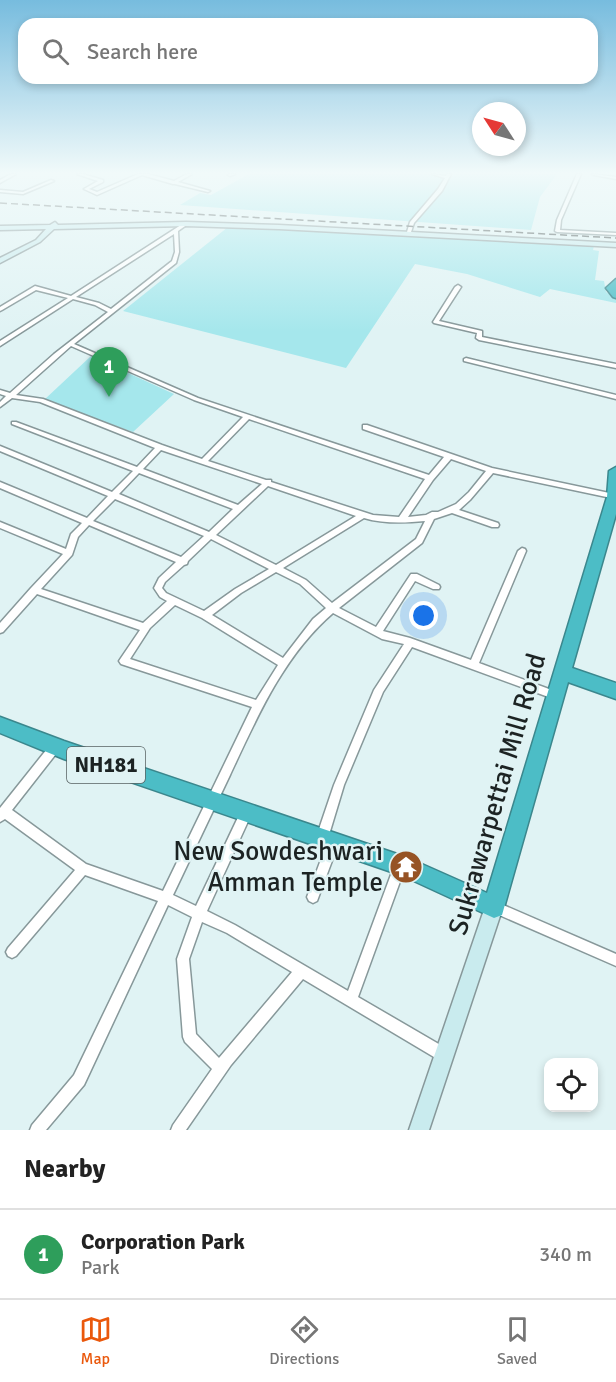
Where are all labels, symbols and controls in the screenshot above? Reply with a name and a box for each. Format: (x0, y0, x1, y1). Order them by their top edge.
search box (18, 18, 598, 84)
icon: search (39, 35, 72, 68)
text: Search here (87, 38, 198, 65)
north arrow (472, 102, 526, 156)
pin: 1 (90, 348, 128, 397)
your location (409, 601, 438, 630)
street label: Sukrawarpettai Mill Road (441, 650, 554, 939)
road number: NH181 (67, 747, 145, 783)
place label: New Sowdeshwari Amman Temple (173, 835, 383, 899)
temple icon: New Sowdeshwari Amman Temple (388, 849, 424, 885)
map controls (544, 1058, 598, 1112)
button: locate (544, 1058, 598, 1112)
text: Nearby (24, 1153, 105, 1185)
text: Corporation Park (81, 1228, 245, 1255)
text: 1 (38, 1242, 49, 1267)
text: 340 m (539, 1242, 592, 1267)
text: Park (81, 1255, 119, 1280)
tab: Map (79, 1313, 112, 1369)
tab: Directions (269, 1313, 339, 1369)
tab: Saved (497, 1313, 537, 1369)

